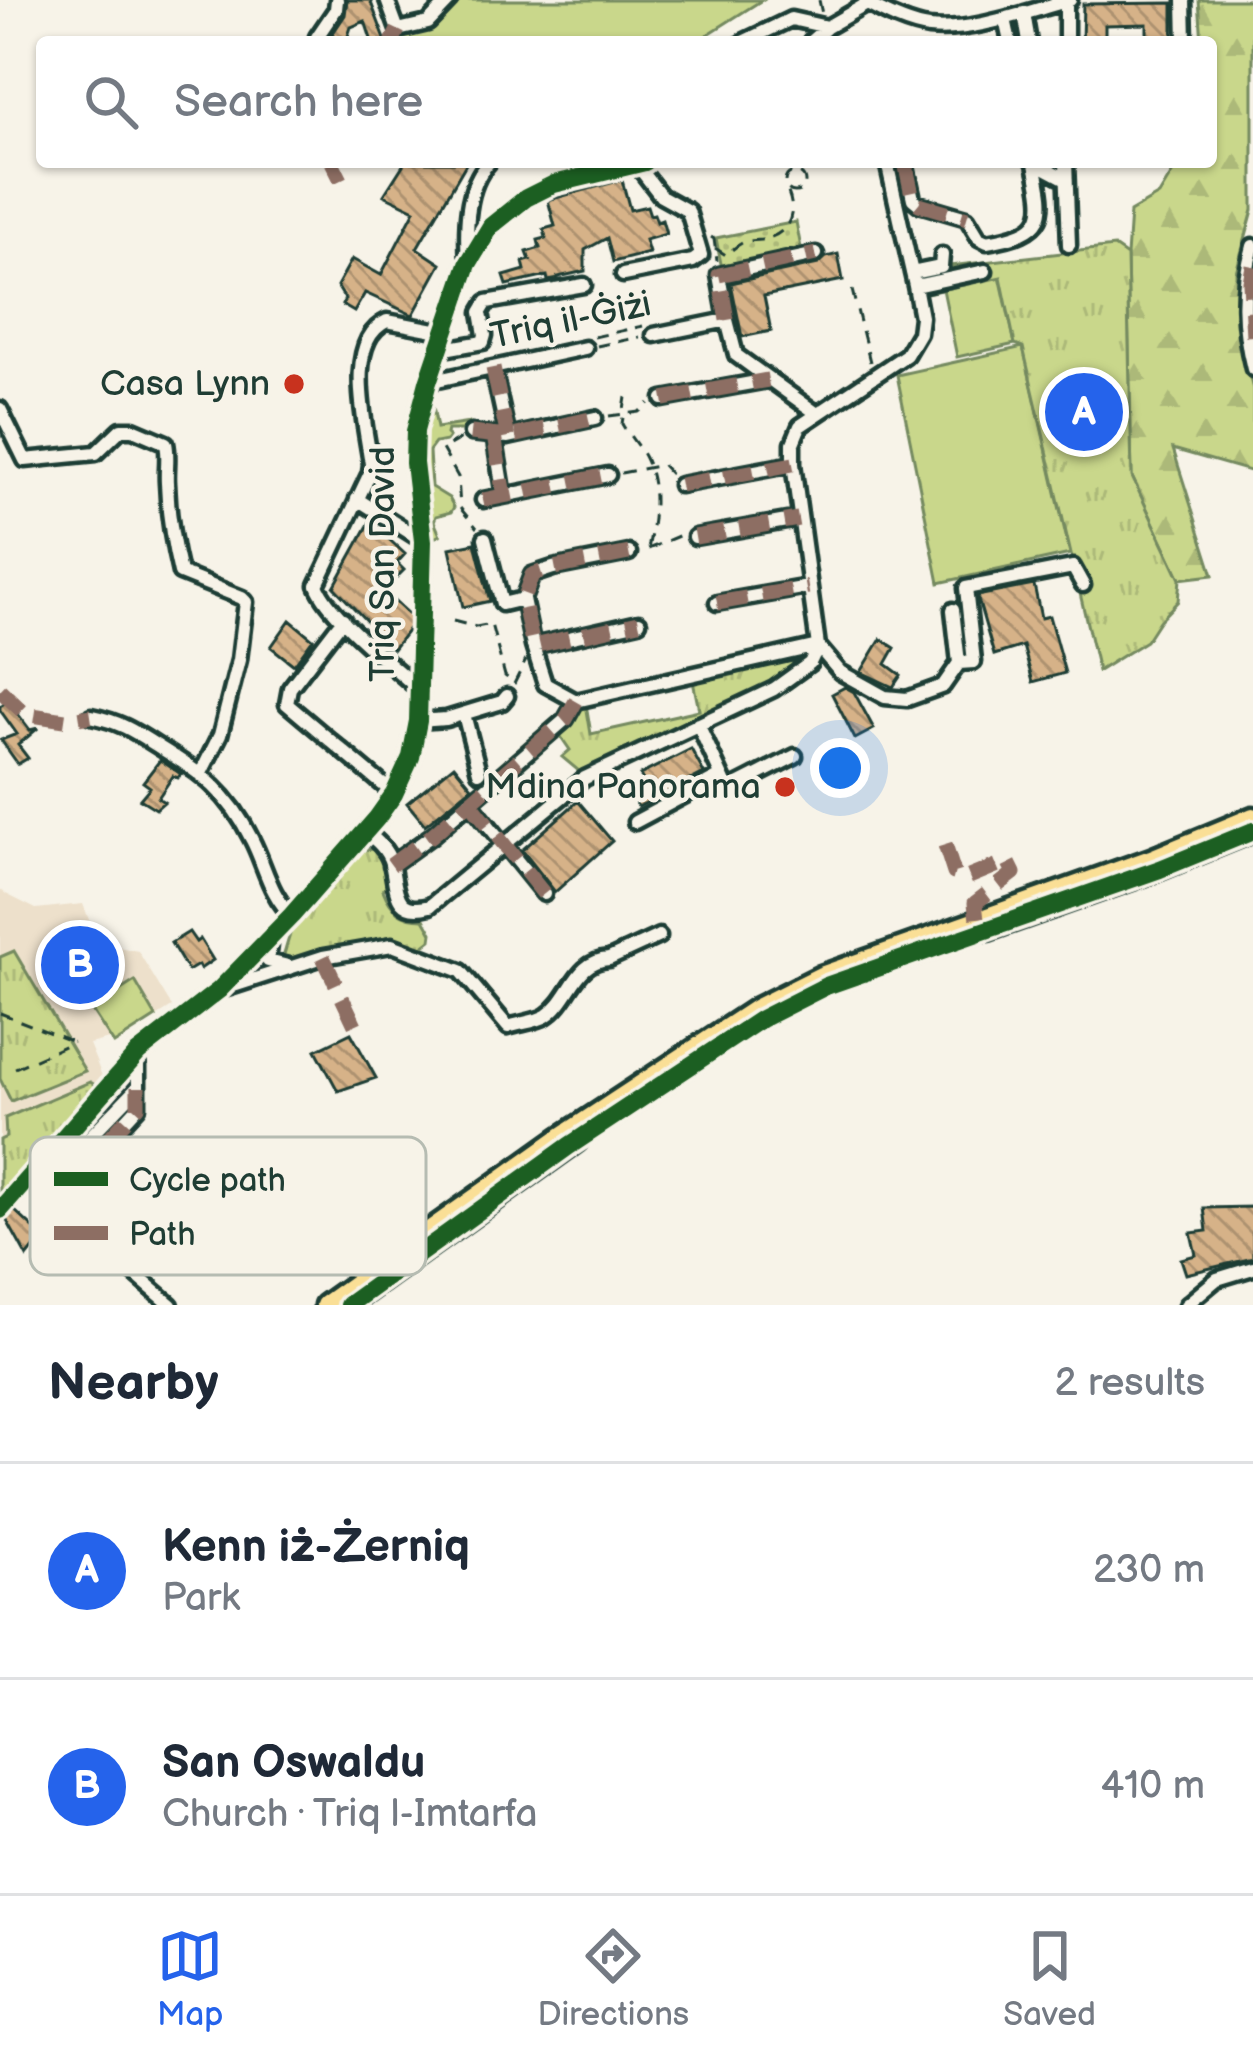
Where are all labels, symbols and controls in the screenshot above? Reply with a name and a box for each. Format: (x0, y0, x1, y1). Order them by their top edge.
search box (36, 36, 1217, 168)
icon: search (78, 69, 144, 135)
text: Search here (174, 75, 423, 130)
street label: Triq il-Ġiżi (487, 283, 655, 359)
place label: Casa Lynn (100, 363, 270, 406)
pin: A (1045, 367, 1123, 457)
marker: Casa Lynn (281, 371, 307, 397)
street label: Triq San David (362, 446, 405, 682)
your location (810, 738, 870, 798)
place label: Mdina Panorama (485, 766, 761, 809)
marker: Mdina Panorama (772, 774, 798, 800)
pin: B (41, 920, 119, 1010)
legend (30, 1137, 426, 1275)
text: Cycle path (129, 1161, 286, 1201)
text: Path (129, 1215, 196, 1255)
text: Nearby (48, 1353, 219, 1414)
text: 2 results (1054, 1360, 1205, 1407)
text: Kenn iż-Żerniq (162, 1520, 470, 1575)
text: A (75, 1547, 99, 1594)
text: 230 m (1093, 1547, 1205, 1594)
text: Park (162, 1575, 240, 1622)
text: San Oswaldu (162, 1736, 425, 1791)
text: B (73, 1763, 101, 1810)
text: 410 m (1100, 1763, 1205, 1810)
text: Church · Triq l-Imtarfa (162, 1791, 538, 1838)
tab: Map (157, 1923, 223, 2035)
tab: Directions (538, 1923, 689, 2035)
tab: Saved (1003, 1923, 1096, 2035)

